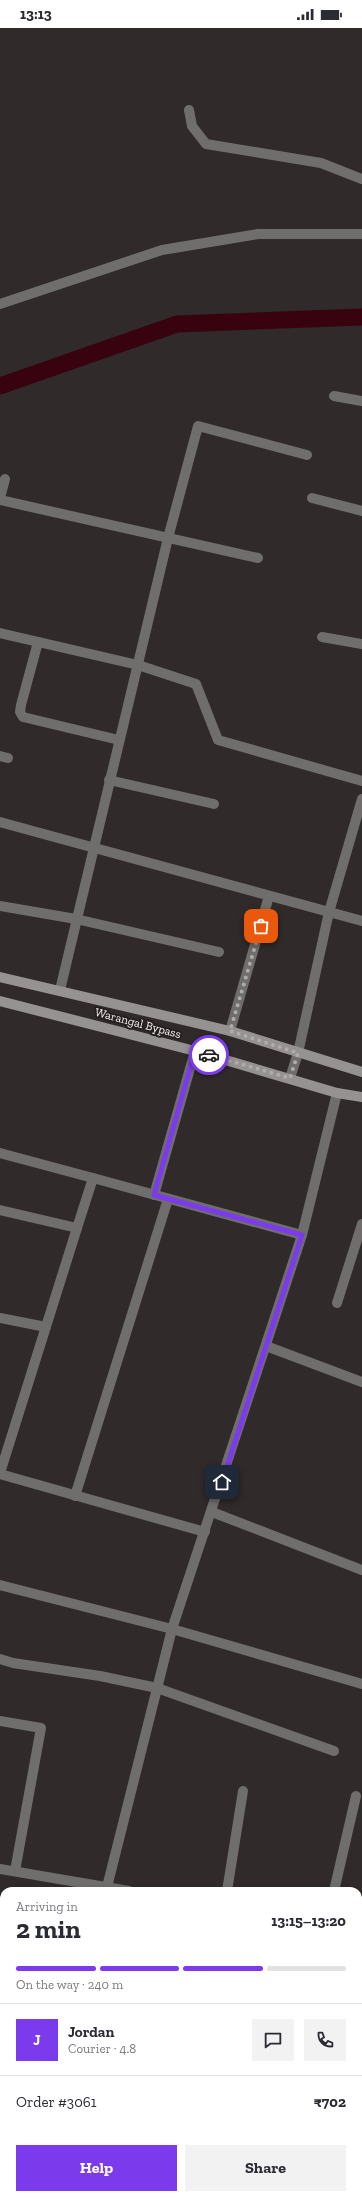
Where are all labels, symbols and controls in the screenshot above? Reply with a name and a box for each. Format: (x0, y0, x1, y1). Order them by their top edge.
text: 13:13 (20, 5, 52, 23)
pin (244, 909, 278, 943)
icon: bag (250, 915, 272, 937)
street label: Warangal Bypass (93, 1005, 183, 1041)
courier (189, 1035, 229, 1075)
icon: car (198, 1044, 220, 1066)
pin (205, 1465, 239, 1499)
icon: home (211, 1471, 233, 1493)
text: Arriving in (16, 1899, 78, 1914)
text: 13:15–13:20 (271, 1912, 346, 1930)
text: 2 min (16, 1913, 81, 1945)
text: On the way · 240 m (16, 1977, 123, 1992)
button: chat (252, 2019, 294, 2061)
button: phone (304, 2019, 346, 2061)
text: Jordan (68, 2023, 114, 2041)
text: J (33, 2031, 41, 2049)
text: Courier · 4.8 (68, 2041, 136, 2056)
text: Order #3061 (16, 2093, 97, 2111)
text: ₹702 (314, 2093, 346, 2111)
button: Help (16, 2145, 177, 2191)
button: Share (185, 2145, 346, 2191)

